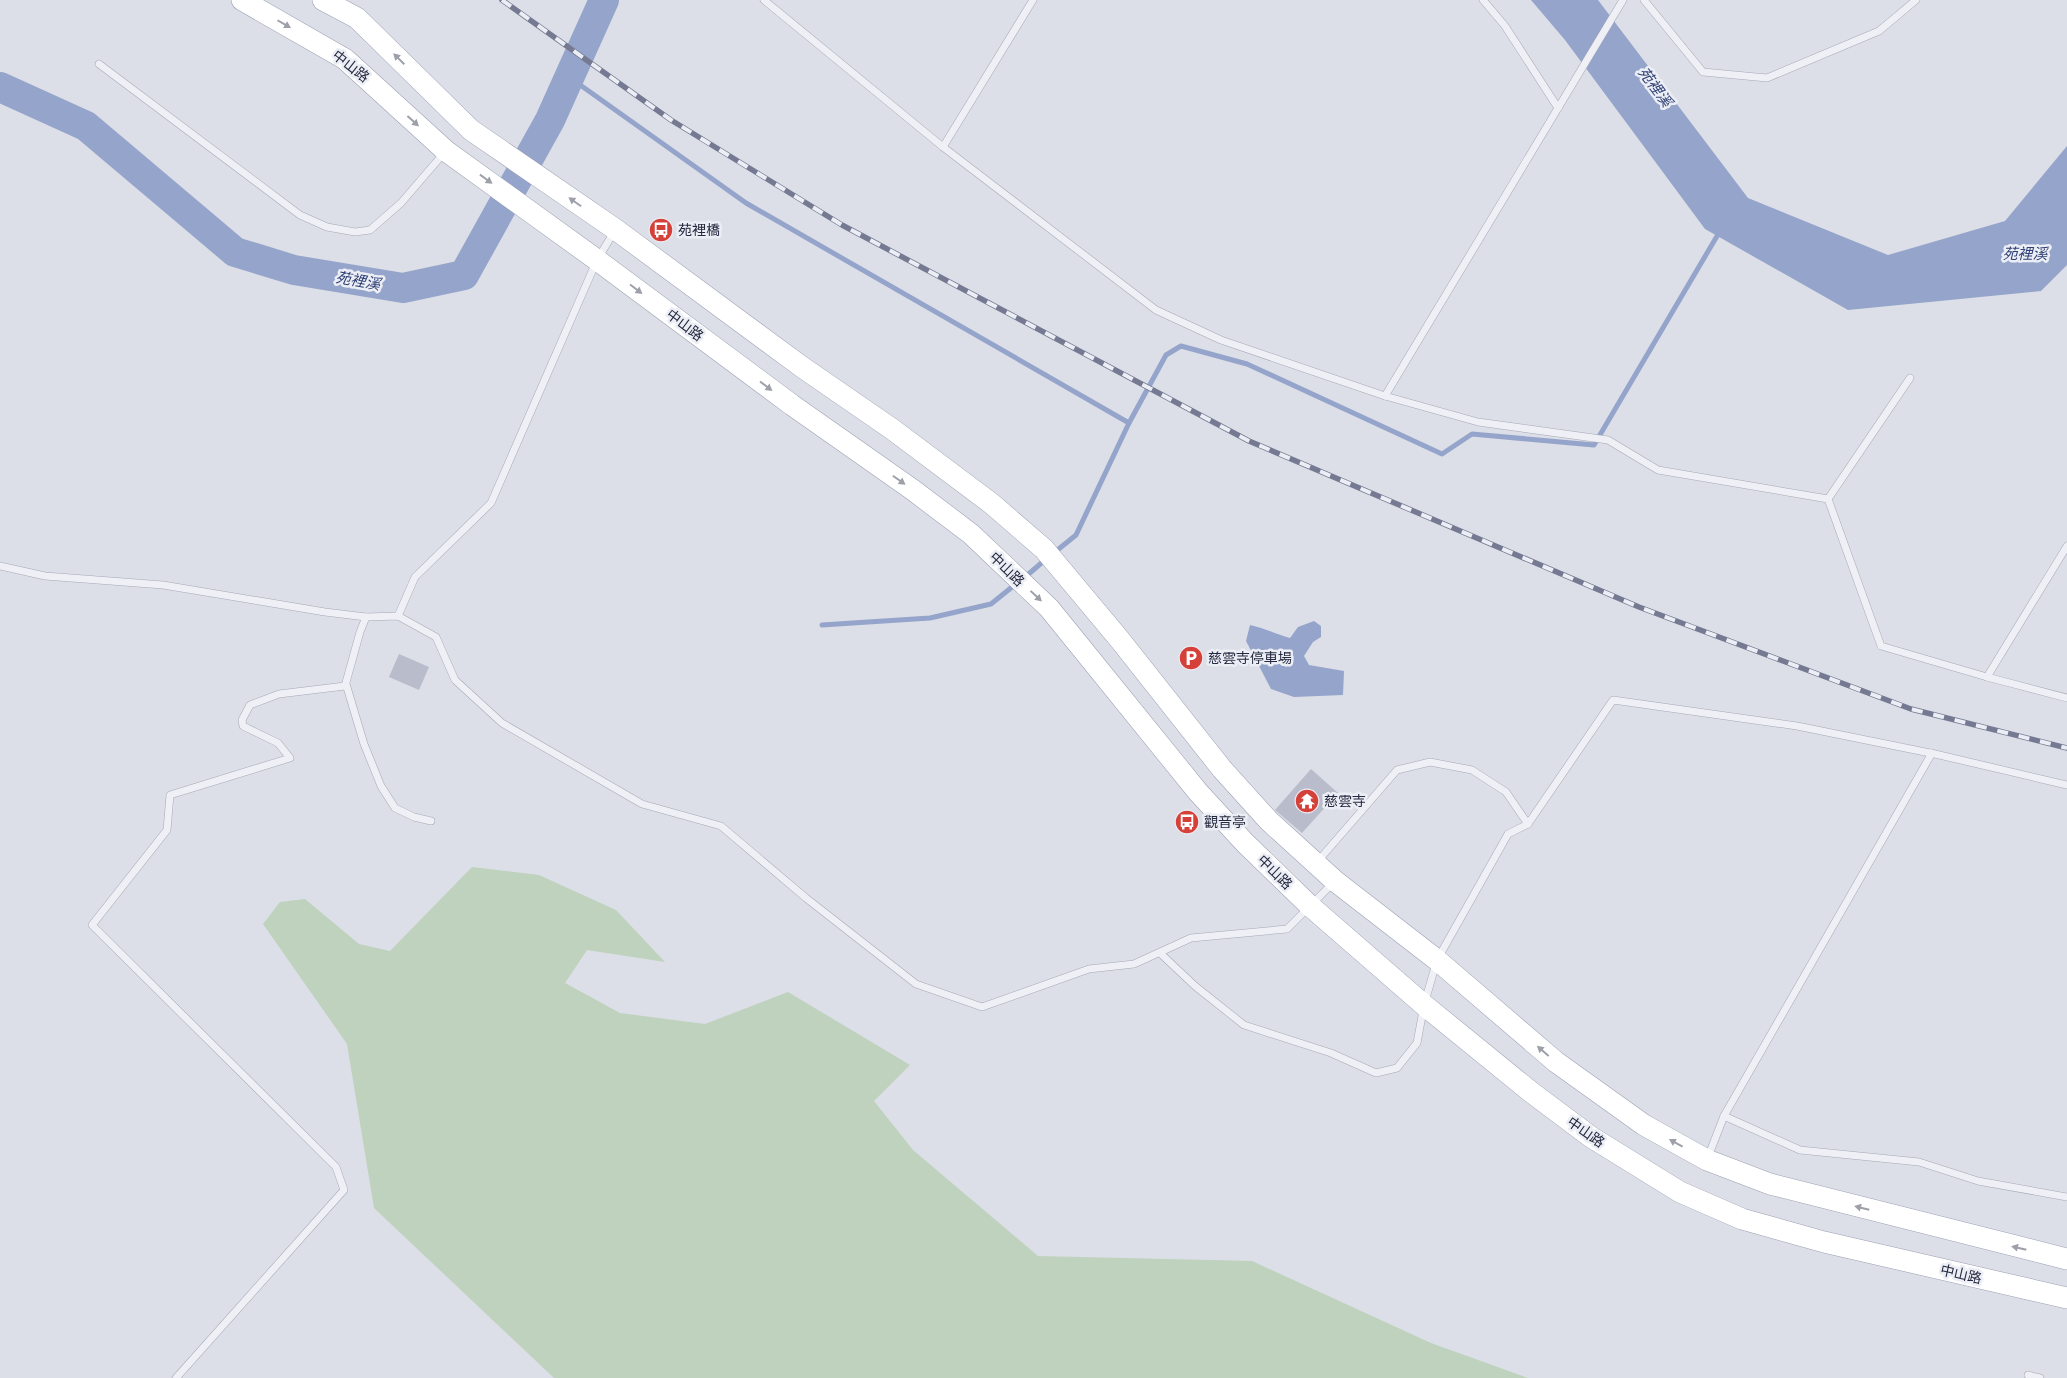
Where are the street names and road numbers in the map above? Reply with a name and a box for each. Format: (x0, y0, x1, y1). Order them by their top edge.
street label: 中山路 (329, 46, 373, 86)
street label: 中山路 (663, 305, 707, 345)
street label: 中山路 (986, 548, 1028, 590)
street label: 中山路 (1254, 851, 1296, 893)
street label: 中山路 (1564, 1113, 1608, 1151)
street label: 中山路 (1939, 1261, 1983, 1287)

